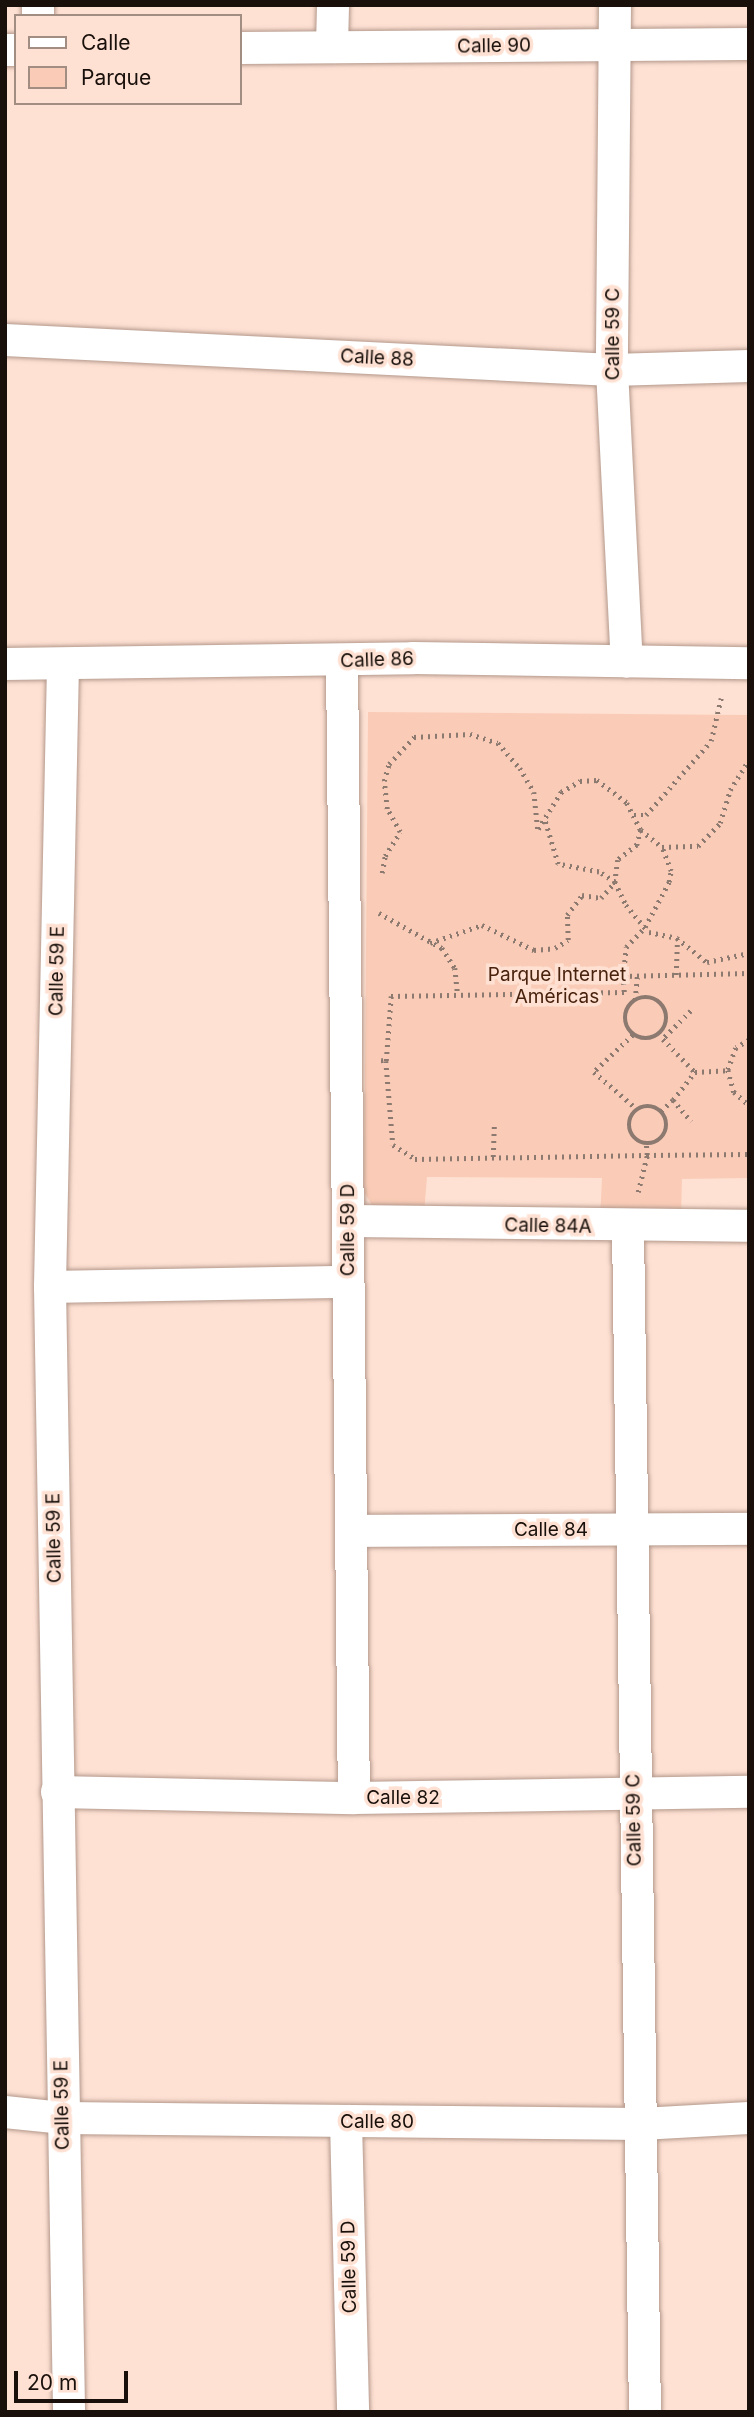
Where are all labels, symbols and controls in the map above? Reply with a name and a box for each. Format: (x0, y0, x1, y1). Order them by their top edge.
legend (14, 14, 242, 105)
text: Calle (81, 30, 131, 55)
street label: Calle 90 (457, 34, 531, 58)
text: Parque (81, 65, 151, 90)
street label: Calle 59 C (602, 288, 624, 380)
street label: Calle 88 (340, 345, 414, 371)
street label: Calle 86 (340, 647, 414, 673)
street label: Calle 59 E (45, 926, 69, 1016)
park label: Parque Internet Américas (488, 964, 626, 1008)
street label: Calle 59 D (337, 1184, 359, 1276)
street label: Calle 84A (504, 1214, 592, 1238)
street label: Calle 59 E (42, 1493, 66, 1583)
street label: Calle 84 (514, 1519, 588, 1541)
street label: Calle 59 C (622, 1773, 646, 1867)
street label: Calle 82 (366, 1787, 440, 1809)
street label: Calle 59 E (50, 2060, 74, 2150)
street label: Calle 80 (340, 2111, 414, 2133)
street label: Calle 59 D (337, 2221, 361, 2313)
scale bar (18, 2358, 131, 2402)
text: 20 m (27, 2370, 77, 2395)

